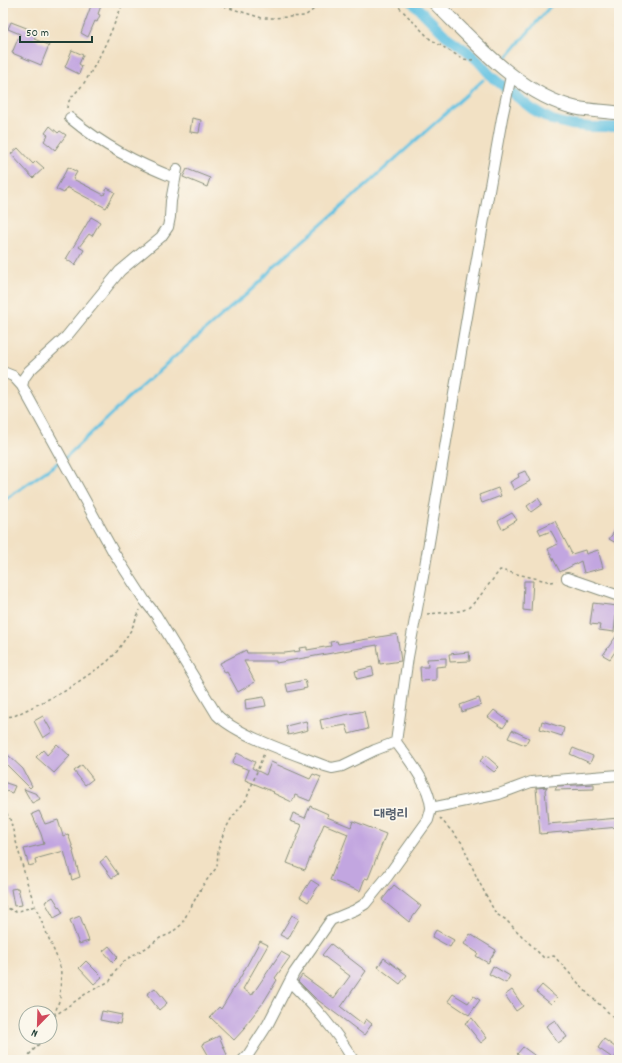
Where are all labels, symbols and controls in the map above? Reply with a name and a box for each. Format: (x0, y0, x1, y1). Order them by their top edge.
scale bar (20, 18, 92, 44)
text: 50 m (26, 25, 49, 42)
district label: 대령리 (373, 805, 408, 825)
north arrow (18, 1005, 58, 1045)
text: N (29, 1024, 41, 1041)

